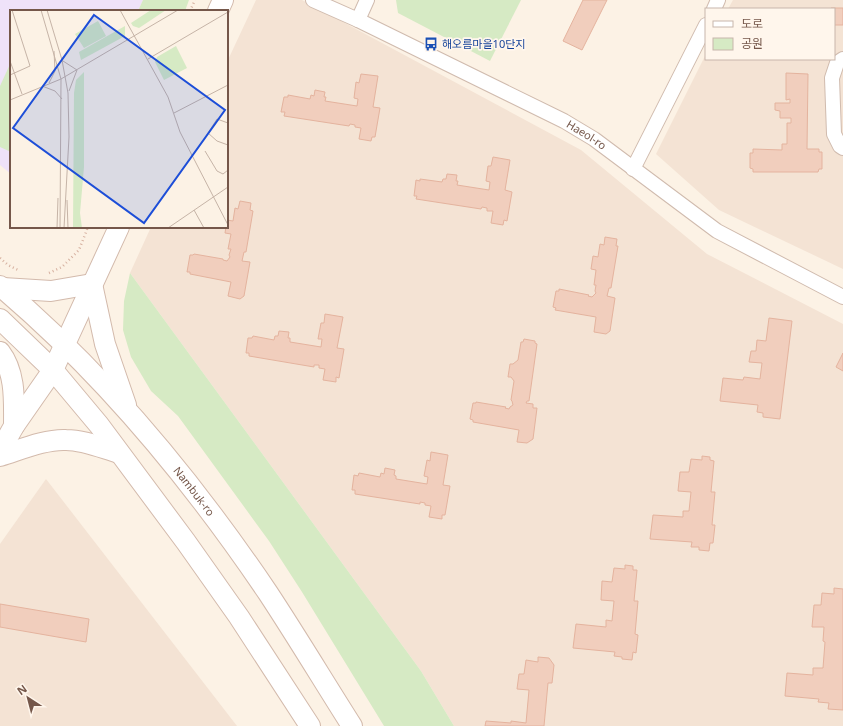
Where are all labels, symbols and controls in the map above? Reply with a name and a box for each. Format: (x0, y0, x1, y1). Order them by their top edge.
legend (705, 8, 835, 60)
inset map (10, 10, 228, 228)
text: 도로 (741, 15, 763, 32)
text: 공원 (741, 35, 763, 52)
bus stop icon: 해오름마을10단지 (423, 36, 439, 52)
place label: 해오름마을10단지 (442, 36, 525, 51)
street label: Haeol-ro (564, 116, 610, 153)
street label: Nambuk-ro (170, 463, 219, 519)
north arrow (8, 678, 48, 718)
text: N (14, 681, 30, 698)

